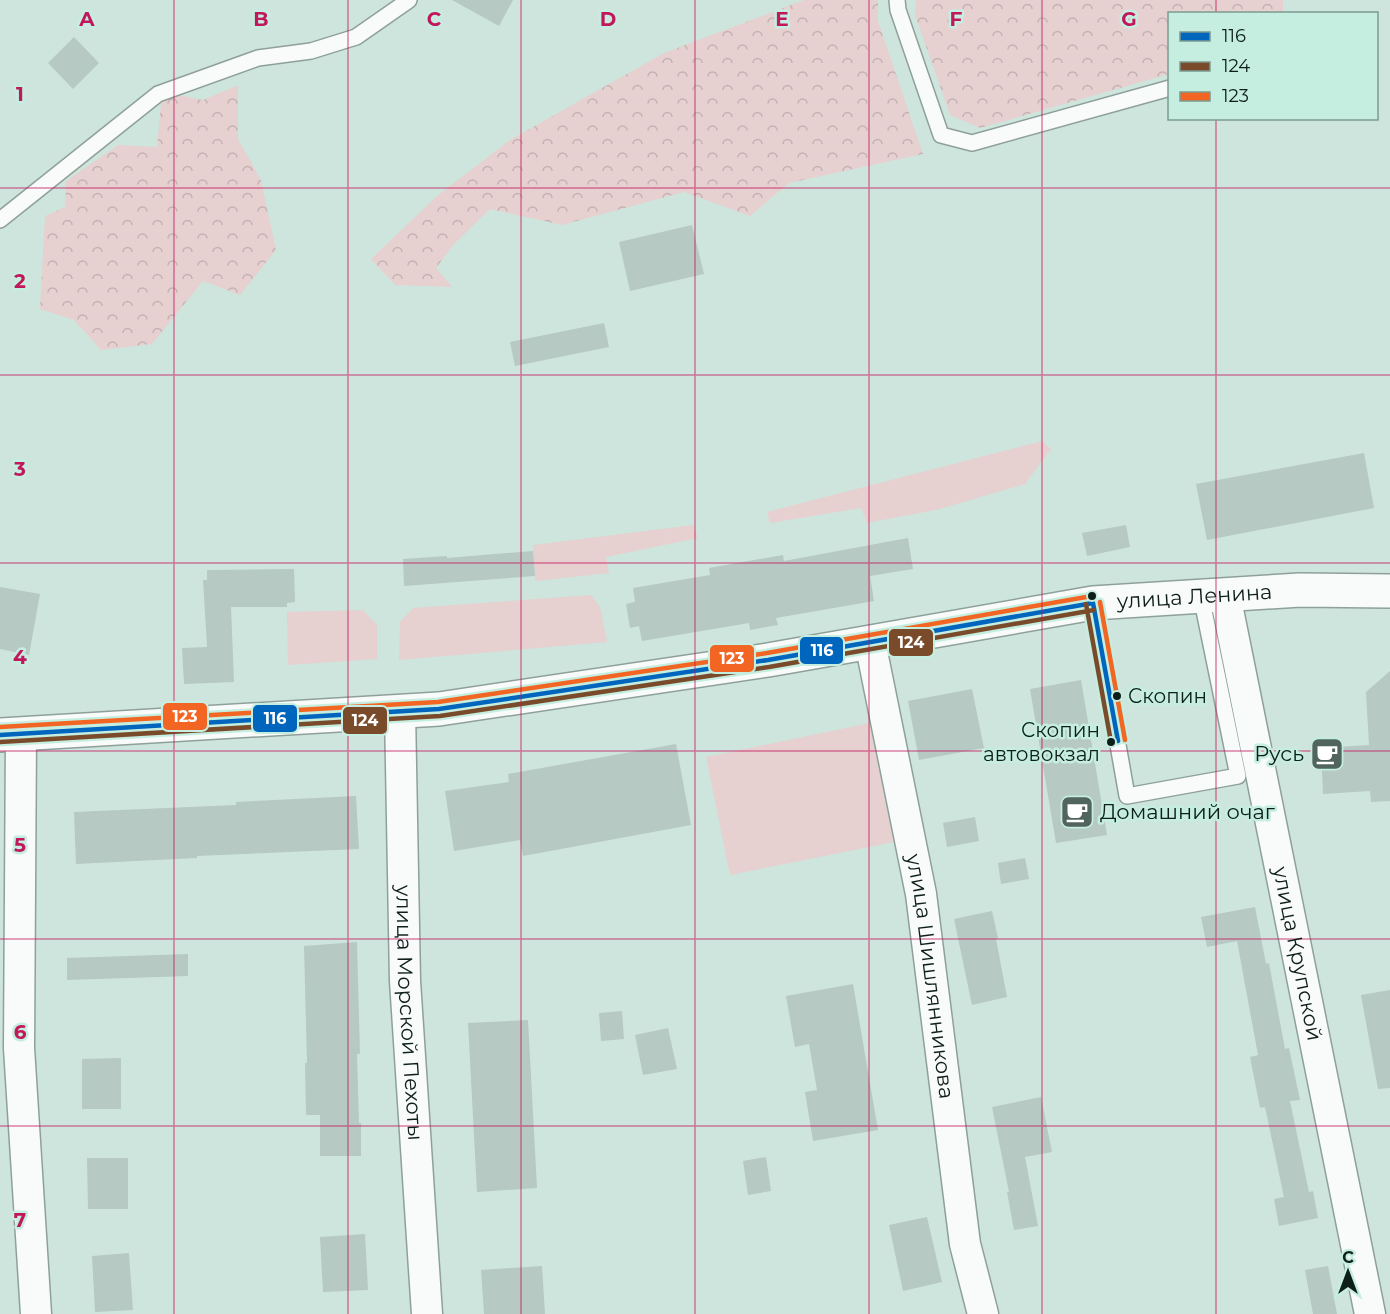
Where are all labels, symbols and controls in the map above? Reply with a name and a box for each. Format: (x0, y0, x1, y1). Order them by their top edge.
text: A (78, 7, 95, 31)
text: B (253, 7, 269, 31)
text: C (427, 7, 442, 31)
text: D (600, 7, 616, 31)
text: E (775, 7, 789, 31)
text: F (950, 7, 963, 31)
text: G (1121, 7, 1137, 31)
legend (1168, 12, 1378, 120)
text: 116 (1222, 25, 1246, 47)
text: 124 (1222, 55, 1250, 77)
text: 1 (16, 82, 24, 106)
text: 123 (1222, 85, 1249, 107)
text: 2 (14, 269, 26, 293)
text: 3 (13, 457, 26, 481)
street label: улица Ленина (1115, 579, 1273, 614)
unlabelled marker (1086, 590, 1098, 602)
line badge: 124 (888, 628, 934, 657)
text: 124 (898, 633, 924, 652)
line badge: 116 (799, 636, 844, 665)
text: 116 (811, 641, 833, 660)
line badge: 123 (709, 644, 755, 673)
text: 4 (13, 645, 27, 669)
text: 123 (719, 649, 745, 668)
place label: Скопин (1128, 684, 1207, 708)
marker: Скопин (1111, 690, 1123, 702)
line badge: 123 (162, 702, 208, 731)
line badge: 116 (252, 704, 298, 733)
line badge: 124 (342, 706, 388, 735)
text: 123 (172, 707, 198, 726)
text: 116 (264, 709, 286, 728)
text: 124 (352, 711, 378, 730)
place label: Скопин автовокзал (983, 718, 1100, 766)
marker: Скопин автовокзал (1105, 736, 1117, 748)
cafe icon: Русь (1309, 736, 1345, 772)
place label: Русь (1254, 741, 1304, 766)
cafe icon: Домашний очаг (1059, 794, 1095, 830)
place label: Домашний очаг (1100, 799, 1275, 824)
text: 5 (14, 833, 26, 857)
street label: улица Шишлянникова (901, 851, 960, 1100)
street label: улица Крупской (1268, 863, 1328, 1043)
street label: улица Морской Пехоты (391, 884, 429, 1141)
text: 6 (14, 1020, 27, 1044)
text: 7 (14, 1208, 26, 1232)
north arrow (1318, 1242, 1378, 1302)
text: С (1342, 1248, 1354, 1267)

